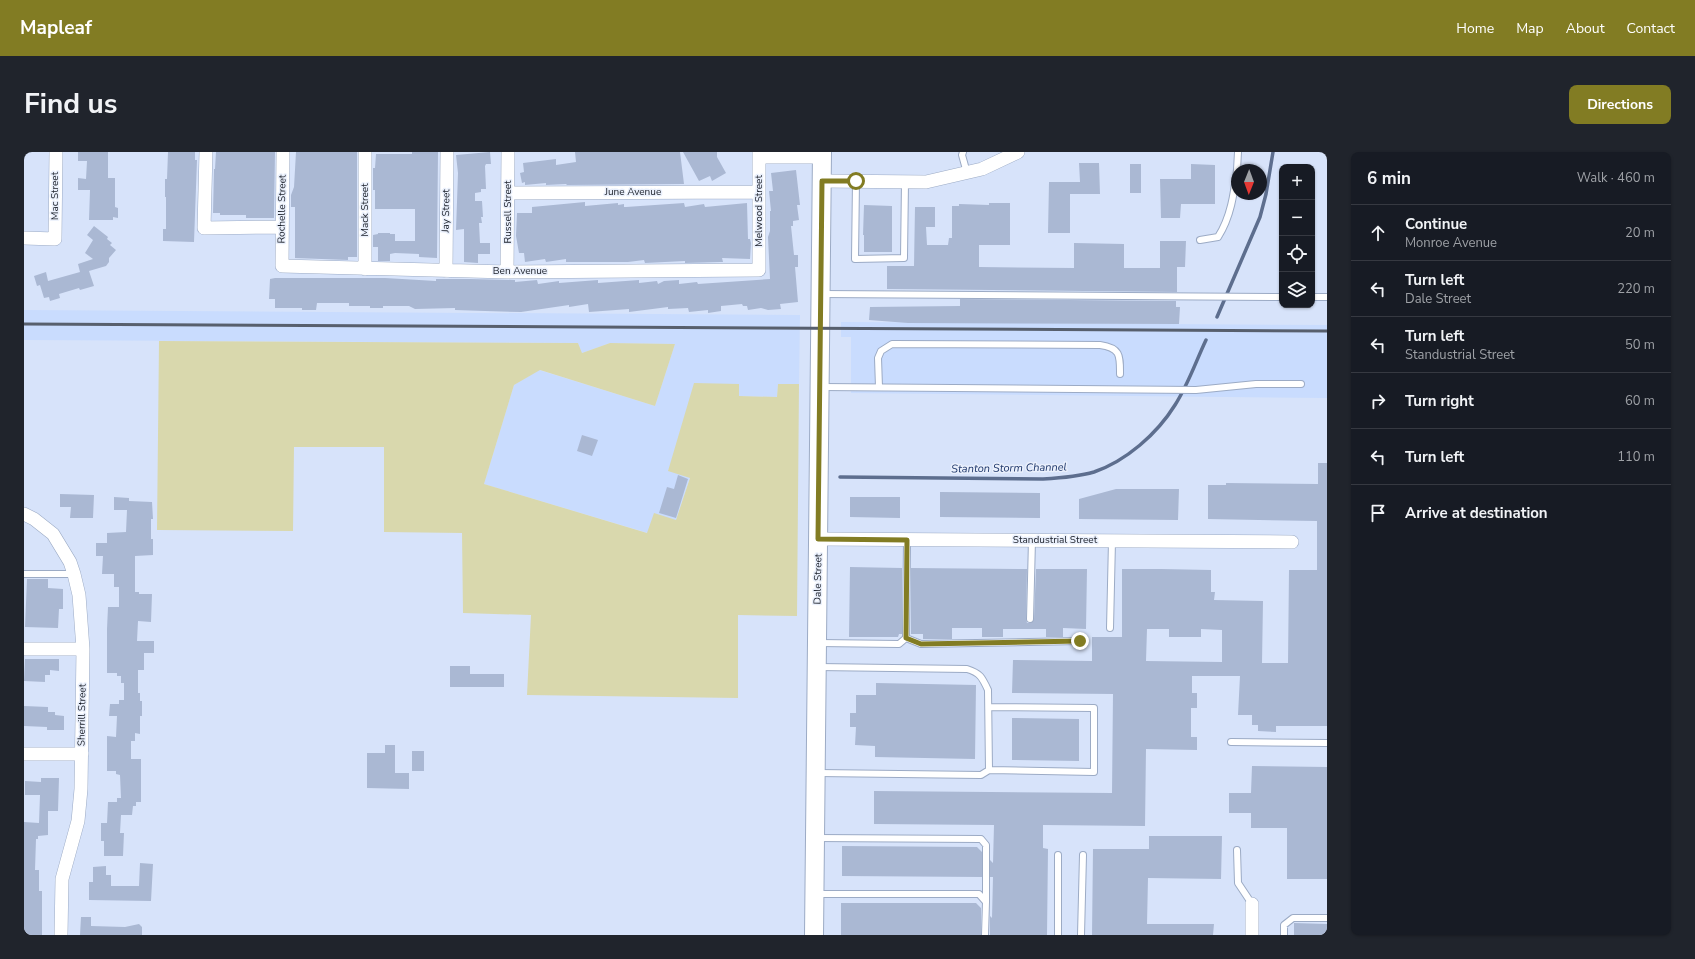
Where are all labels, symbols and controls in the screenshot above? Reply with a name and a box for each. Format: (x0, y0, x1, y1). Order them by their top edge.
text: Mapleaf (20, 15, 92, 41)
text: Home (1456, 19, 1494, 38)
text: Map (1516, 19, 1544, 38)
text: About (1566, 19, 1605, 38)
text: Contact (1627, 19, 1675, 38)
text: Find us (24, 85, 118, 123)
button: Directions (1569, 85, 1671, 124)
north arrow (1231, 164, 1267, 200)
map controls (1279, 164, 1315, 308)
button: + (1279, 164, 1315, 200)
text: 6 min (1367, 167, 1411, 190)
text: Walk · 460 m (1577, 169, 1655, 187)
street label: Mac Street (48, 171, 62, 220)
route start (847, 172, 865, 190)
street label: Rochelle Street (274, 174, 290, 244)
street label: Melwood Street (752, 175, 766, 247)
street label: Russell Street (501, 180, 515, 244)
street label: Mack Street (358, 183, 372, 237)
street label: June Avenue (604, 185, 661, 199)
street label: Jay Street (439, 189, 453, 234)
button: − (1279, 200, 1315, 236)
text: Continue (1405, 214, 1467, 234)
icon: ahead (1367, 222, 1389, 244)
text: 20 m (1625, 224, 1655, 242)
text: Monroe Avenue (1405, 234, 1497, 252)
button: locate (1279, 236, 1315, 272)
street label: Ben Avenue (493, 264, 547, 278)
text: Turn left (1405, 270, 1464, 290)
button: layers (1279, 272, 1315, 308)
icon: left (1367, 278, 1389, 300)
text: 220 m (1617, 280, 1655, 298)
text: Dale Street (1405, 290, 1471, 308)
text: Turn left (1405, 326, 1464, 346)
icon: left (1367, 334, 1389, 356)
text: 50 m (1625, 336, 1655, 354)
text: Standustrial Street (1405, 346, 1515, 364)
icon: right (1367, 390, 1389, 412)
text: Turn right (1405, 391, 1474, 411)
text: 60 m (1625, 392, 1655, 410)
icon: left (1367, 446, 1389, 468)
text: Turn left (1405, 447, 1464, 467)
text: 110 m (1617, 448, 1655, 466)
water label: Stanton Storm Channel (951, 459, 1067, 477)
icon: arrive (1367, 502, 1389, 524)
text: Arrive at destination (1405, 503, 1548, 523)
street label: Standustrial Street (1013, 533, 1098, 547)
street label: Dale Street (811, 553, 825, 605)
route end (1071, 632, 1089, 650)
street label: Sherrill Street (74, 683, 90, 746)

